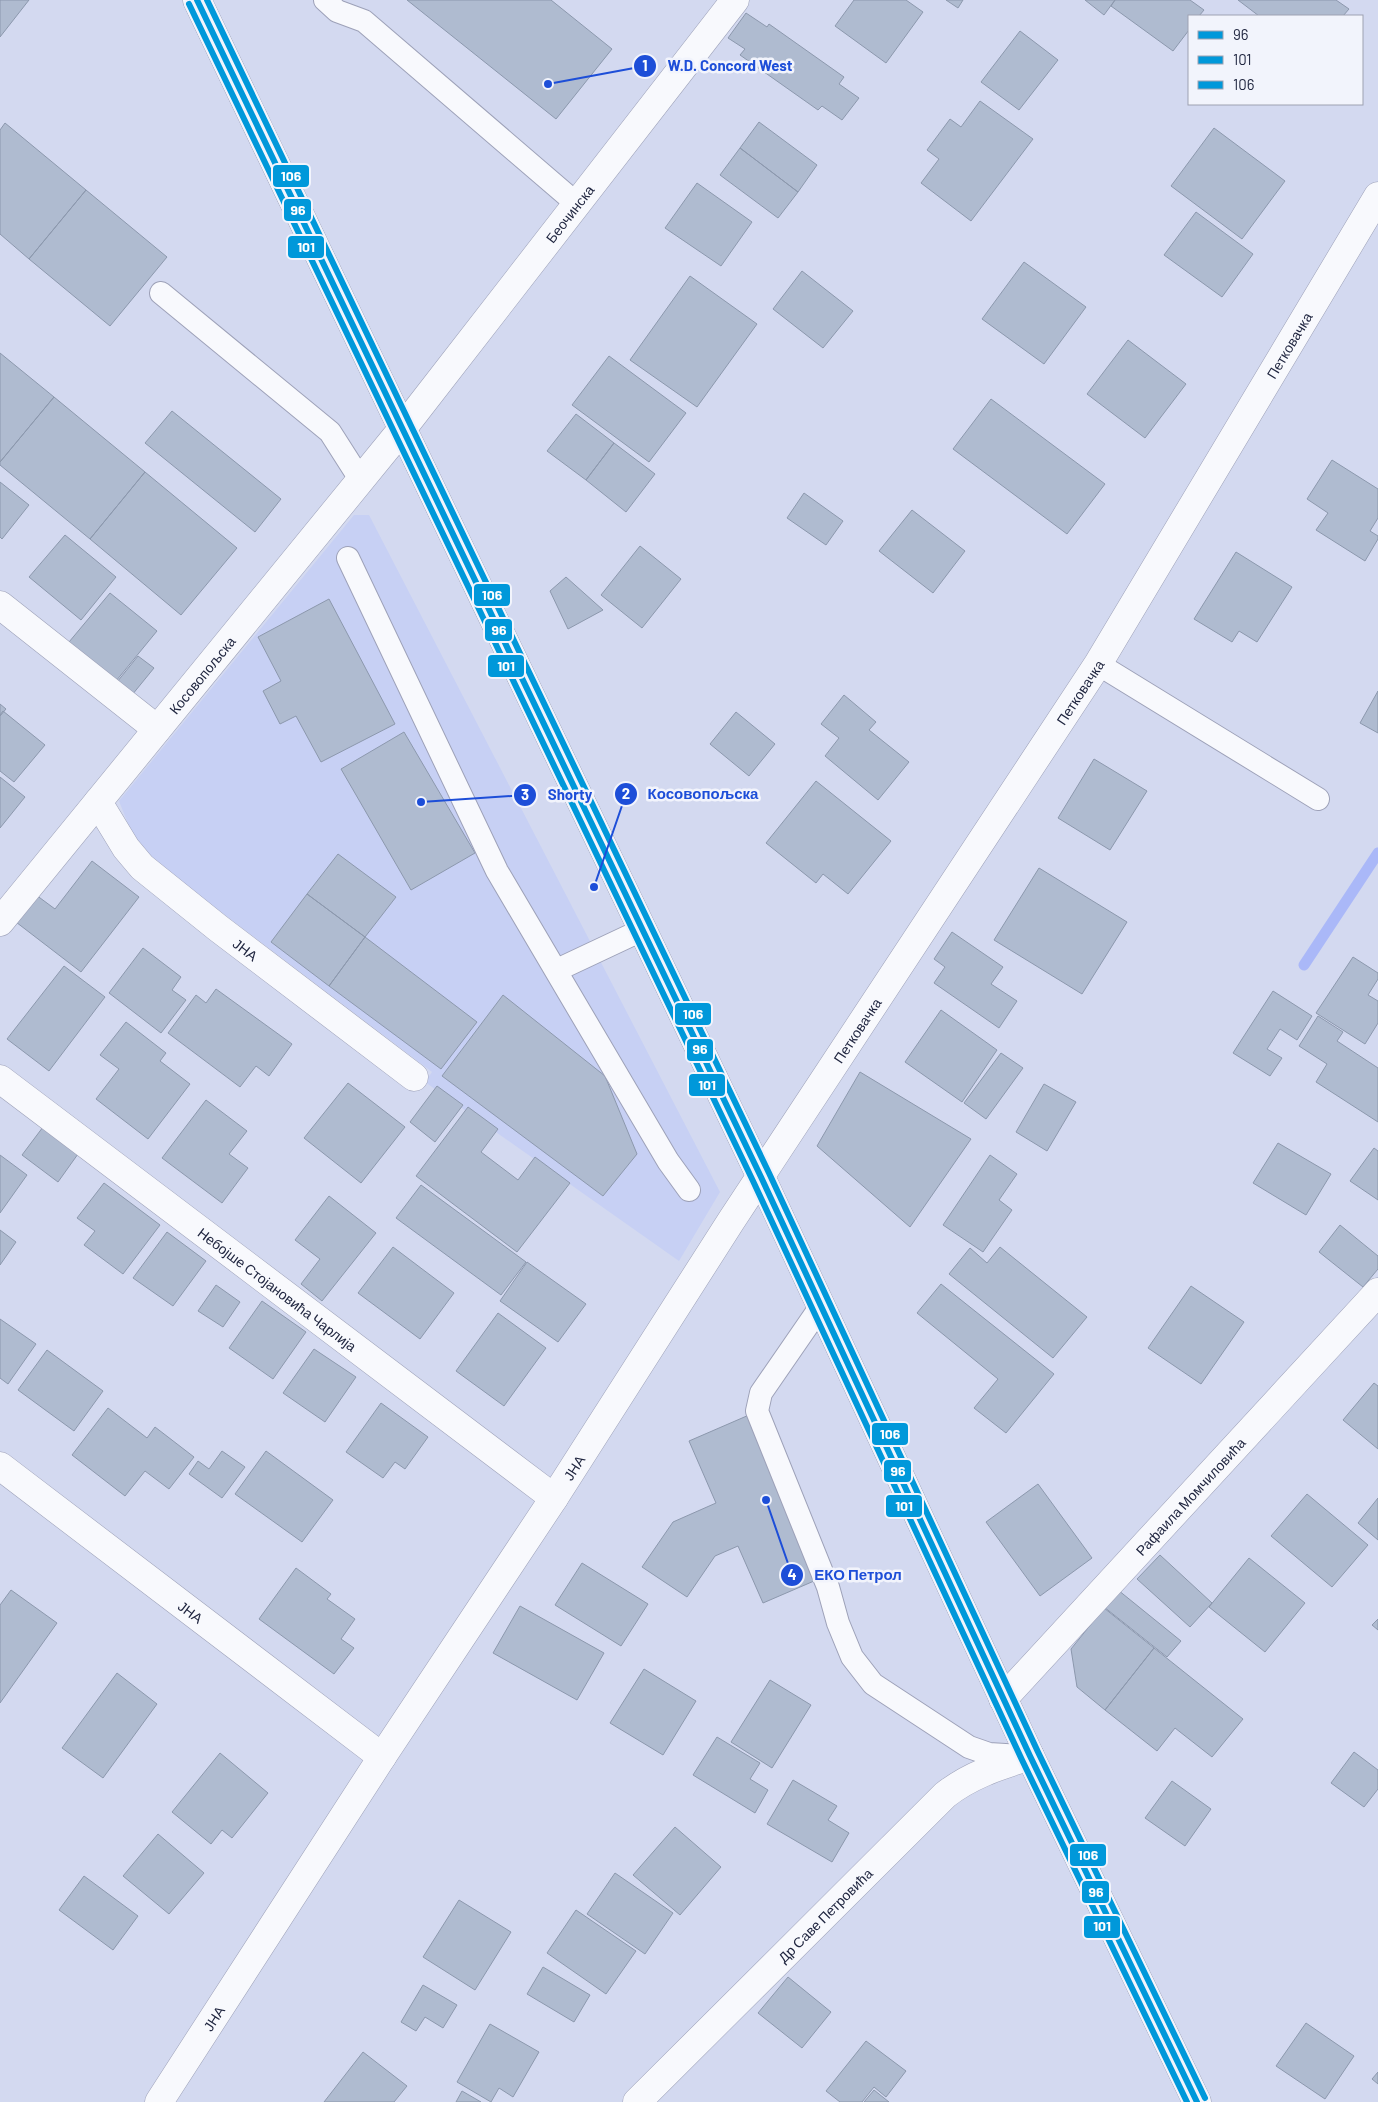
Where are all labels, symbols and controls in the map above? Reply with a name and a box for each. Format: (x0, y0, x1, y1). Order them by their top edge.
legend (1188, 15, 1363, 105)
text: 96 (1233, 25, 1249, 43)
text: 101 (1233, 50, 1252, 68)
callout: W.D. Concord West (632, 51, 802, 81)
text: 1 (642, 56, 648, 74)
text: W.D. Concord West (667, 56, 793, 74)
text: 106 (1233, 75, 1254, 93)
line badge: 106 (272, 164, 310, 188)
text: 106 (281, 167, 302, 184)
street label: Беочинска (542, 181, 597, 246)
line badge: 96 (283, 198, 312, 222)
text: 96 (291, 201, 306, 218)
line badge: 101 (287, 235, 325, 259)
text: 101 (297, 238, 315, 255)
street label: Петковачка (1262, 309, 1315, 381)
line badge: 106 (473, 583, 511, 607)
text: 106 (482, 586, 503, 603)
line badge: 96 (484, 618, 513, 642)
text: 96 (492, 621, 507, 638)
street label: Косовопољска (165, 632, 238, 717)
line badge: 101 (487, 654, 525, 678)
street label: Петковачка (1052, 656, 1107, 728)
text: 101 (497, 657, 515, 674)
callout: Косовопољска (613, 779, 769, 809)
callout: Shorty (512, 780, 602, 810)
text: 2 (622, 784, 630, 802)
text: Косовопољска (648, 784, 759, 802)
text: 3 (521, 785, 529, 803)
text: Shorty (548, 785, 593, 803)
street label: ЈНА (230, 934, 262, 964)
street label: Петковачка (829, 994, 884, 1066)
line badge: 106 (674, 1002, 712, 1026)
text: 106 (683, 1005, 704, 1022)
line badge: 96 (686, 1038, 714, 1062)
text: 96 (693, 1040, 708, 1057)
line badge: 101 (688, 1073, 726, 1097)
text: 101 (698, 1076, 716, 1093)
street label: Небојше Стојановића Чарлија (195, 1224, 360, 1354)
line badge: 106 (871, 1422, 909, 1446)
text: 106 (880, 1425, 901, 1442)
street label: Рафаила Момчиловића (1132, 1433, 1249, 1558)
street label: ЈНА (559, 1451, 588, 1483)
line badge: 96 (883, 1459, 912, 1483)
text: 96 (891, 1462, 906, 1479)
line badge: 101 (885, 1494, 923, 1518)
text: 101 (895, 1497, 913, 1514)
callout: ЕКО Петрол (779, 1560, 912, 1590)
text: 4 (787, 1565, 797, 1583)
text: ЕКО Петрол (814, 1565, 902, 1583)
street label: ЈНА (175, 1597, 207, 1627)
line badge: 106 (1069, 1843, 1107, 1867)
text: 106 (1078, 1846, 1099, 1863)
street label: Др Саве Петровића (774, 1864, 876, 1966)
line badge: 96 (1081, 1880, 1110, 1904)
text: 96 (1089, 1883, 1104, 1900)
line badge: 101 (1083, 1915, 1121, 1939)
text: 101 (1093, 1917, 1111, 1934)
street label: ЈНА (199, 2002, 228, 2034)

